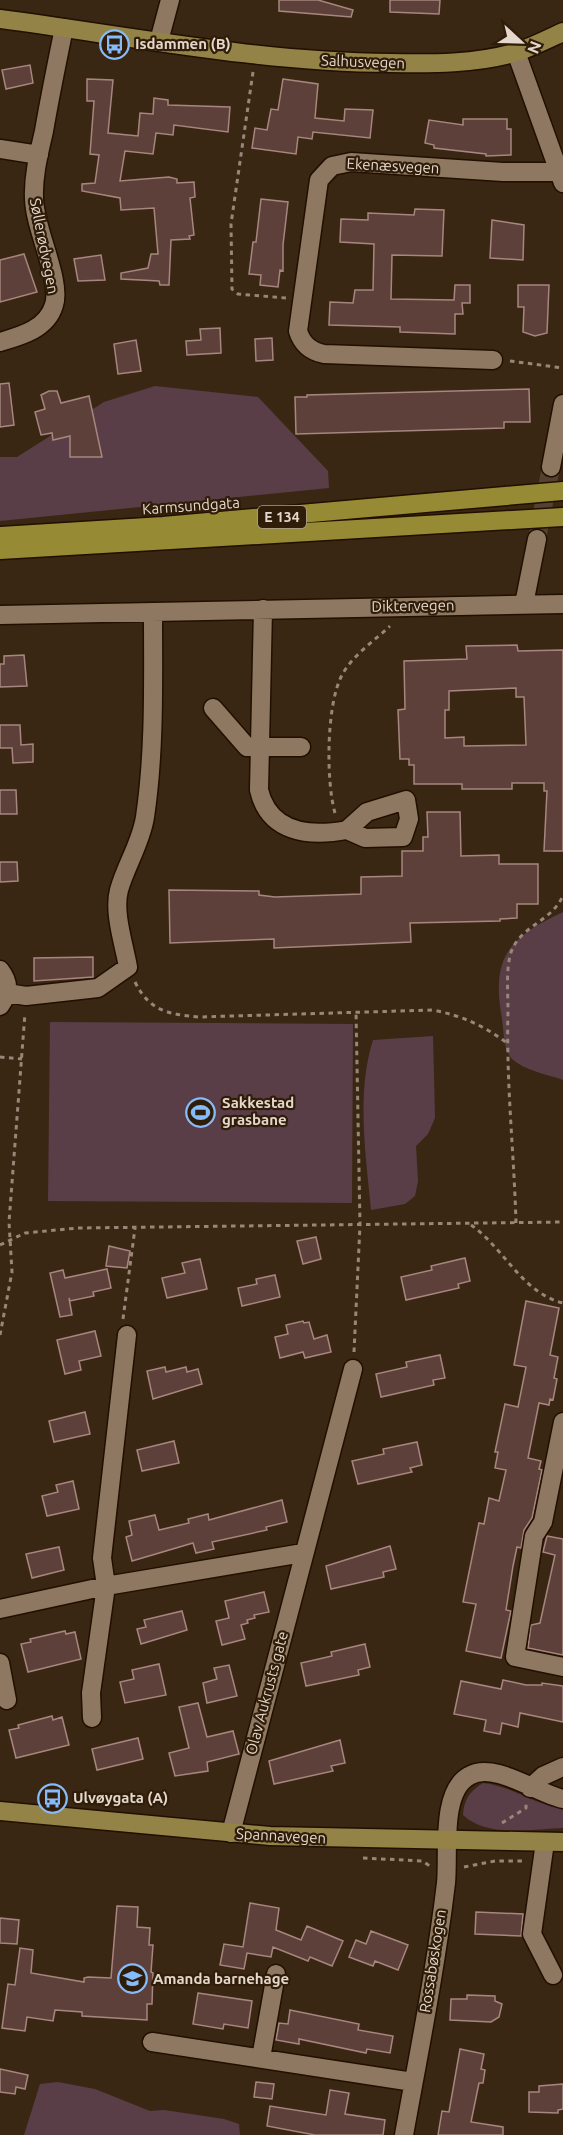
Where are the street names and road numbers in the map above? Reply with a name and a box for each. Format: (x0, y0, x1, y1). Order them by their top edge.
street label: Salhusvegen (321, 52, 405, 71)
street label: Ekenæsvegen (346, 155, 440, 176)
street label: Søllerødvegen (27, 197, 62, 295)
street label: Karmsundgata (142, 494, 240, 517)
road number: E 134 (258, 506, 306, 528)
street label: Diktervegen (371, 596, 455, 615)
street label: Olav Aukrusts gate (242, 1629, 291, 1756)
street label: Spannavegen (236, 1825, 327, 1846)
street label: Rossabøskogen (416, 1908, 449, 2014)

